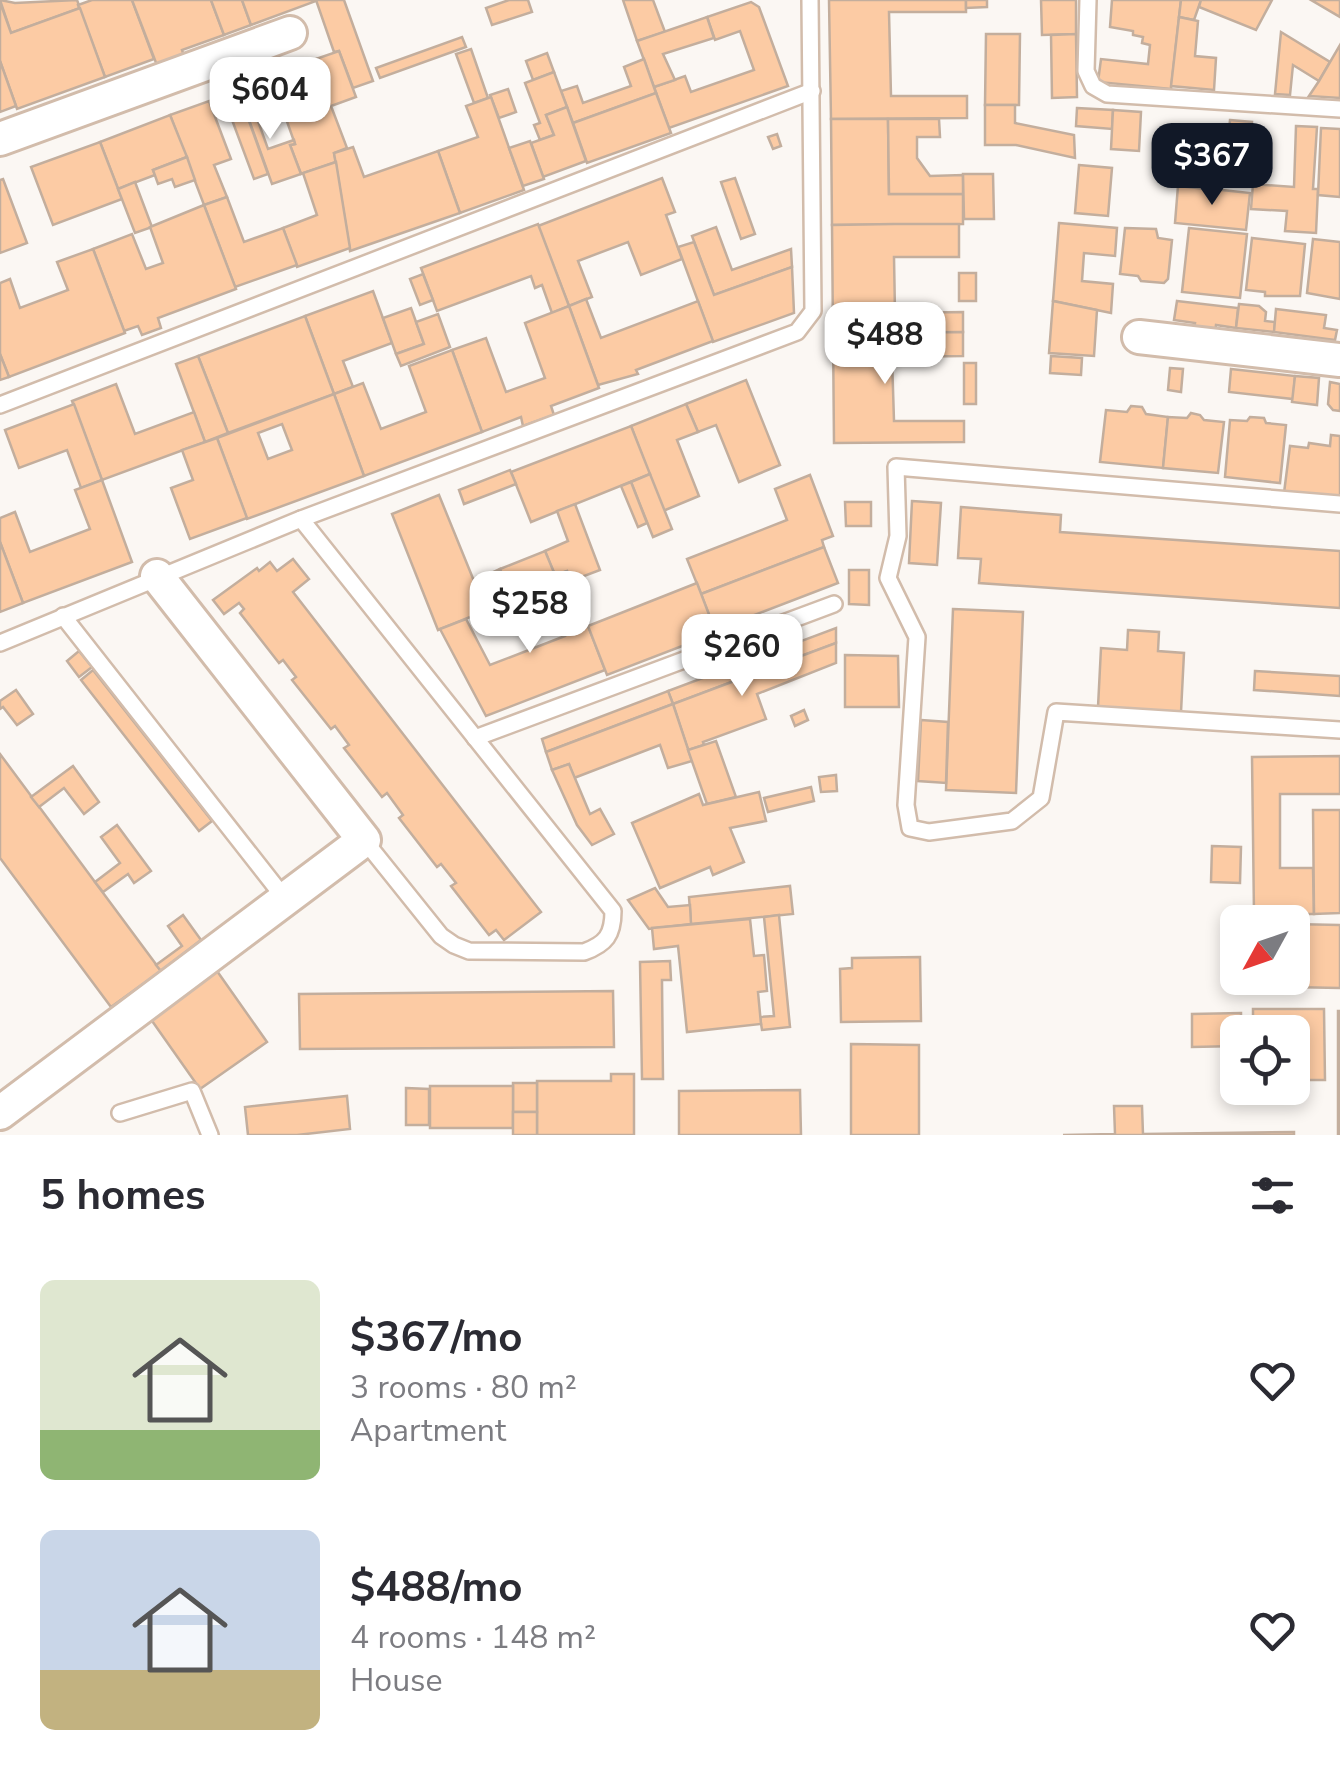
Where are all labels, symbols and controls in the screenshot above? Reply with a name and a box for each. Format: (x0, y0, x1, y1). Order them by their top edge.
pin: $604 (211, 57, 329, 142)
text: $604 (232, 68, 308, 111)
pin: $367 (1153, 123, 1271, 208)
text: $367 (1174, 134, 1250, 177)
pin: $488 (826, 302, 944, 387)
text: $488 (847, 313, 923, 356)
pin: $258 (471, 571, 589, 656)
text: $258 (492, 582, 568, 625)
pin: $260 (683, 614, 801, 699)
text: $260 (704, 625, 780, 668)
north arrow (1220, 905, 1310, 995)
map controls (1220, 905, 1310, 1105)
button: locate (1220, 1015, 1310, 1105)
text: 5 homes (40, 1167, 205, 1224)
icon: filters (1245, 1168, 1300, 1223)
text: $367/mo (350, 1309, 522, 1366)
icon: home (120, 1320, 240, 1440)
icon: heart (1245, 1353, 1300, 1408)
text: 3 rooms · 80 m² (350, 1366, 577, 1409)
text: Apartment (350, 1409, 506, 1452)
text: $488/mo (350, 1559, 522, 1616)
icon: home (120, 1570, 240, 1690)
icon: heart (1245, 1603, 1300, 1658)
text: 4 rooms · 148 m² (350, 1616, 596, 1659)
text: House (350, 1659, 443, 1702)

